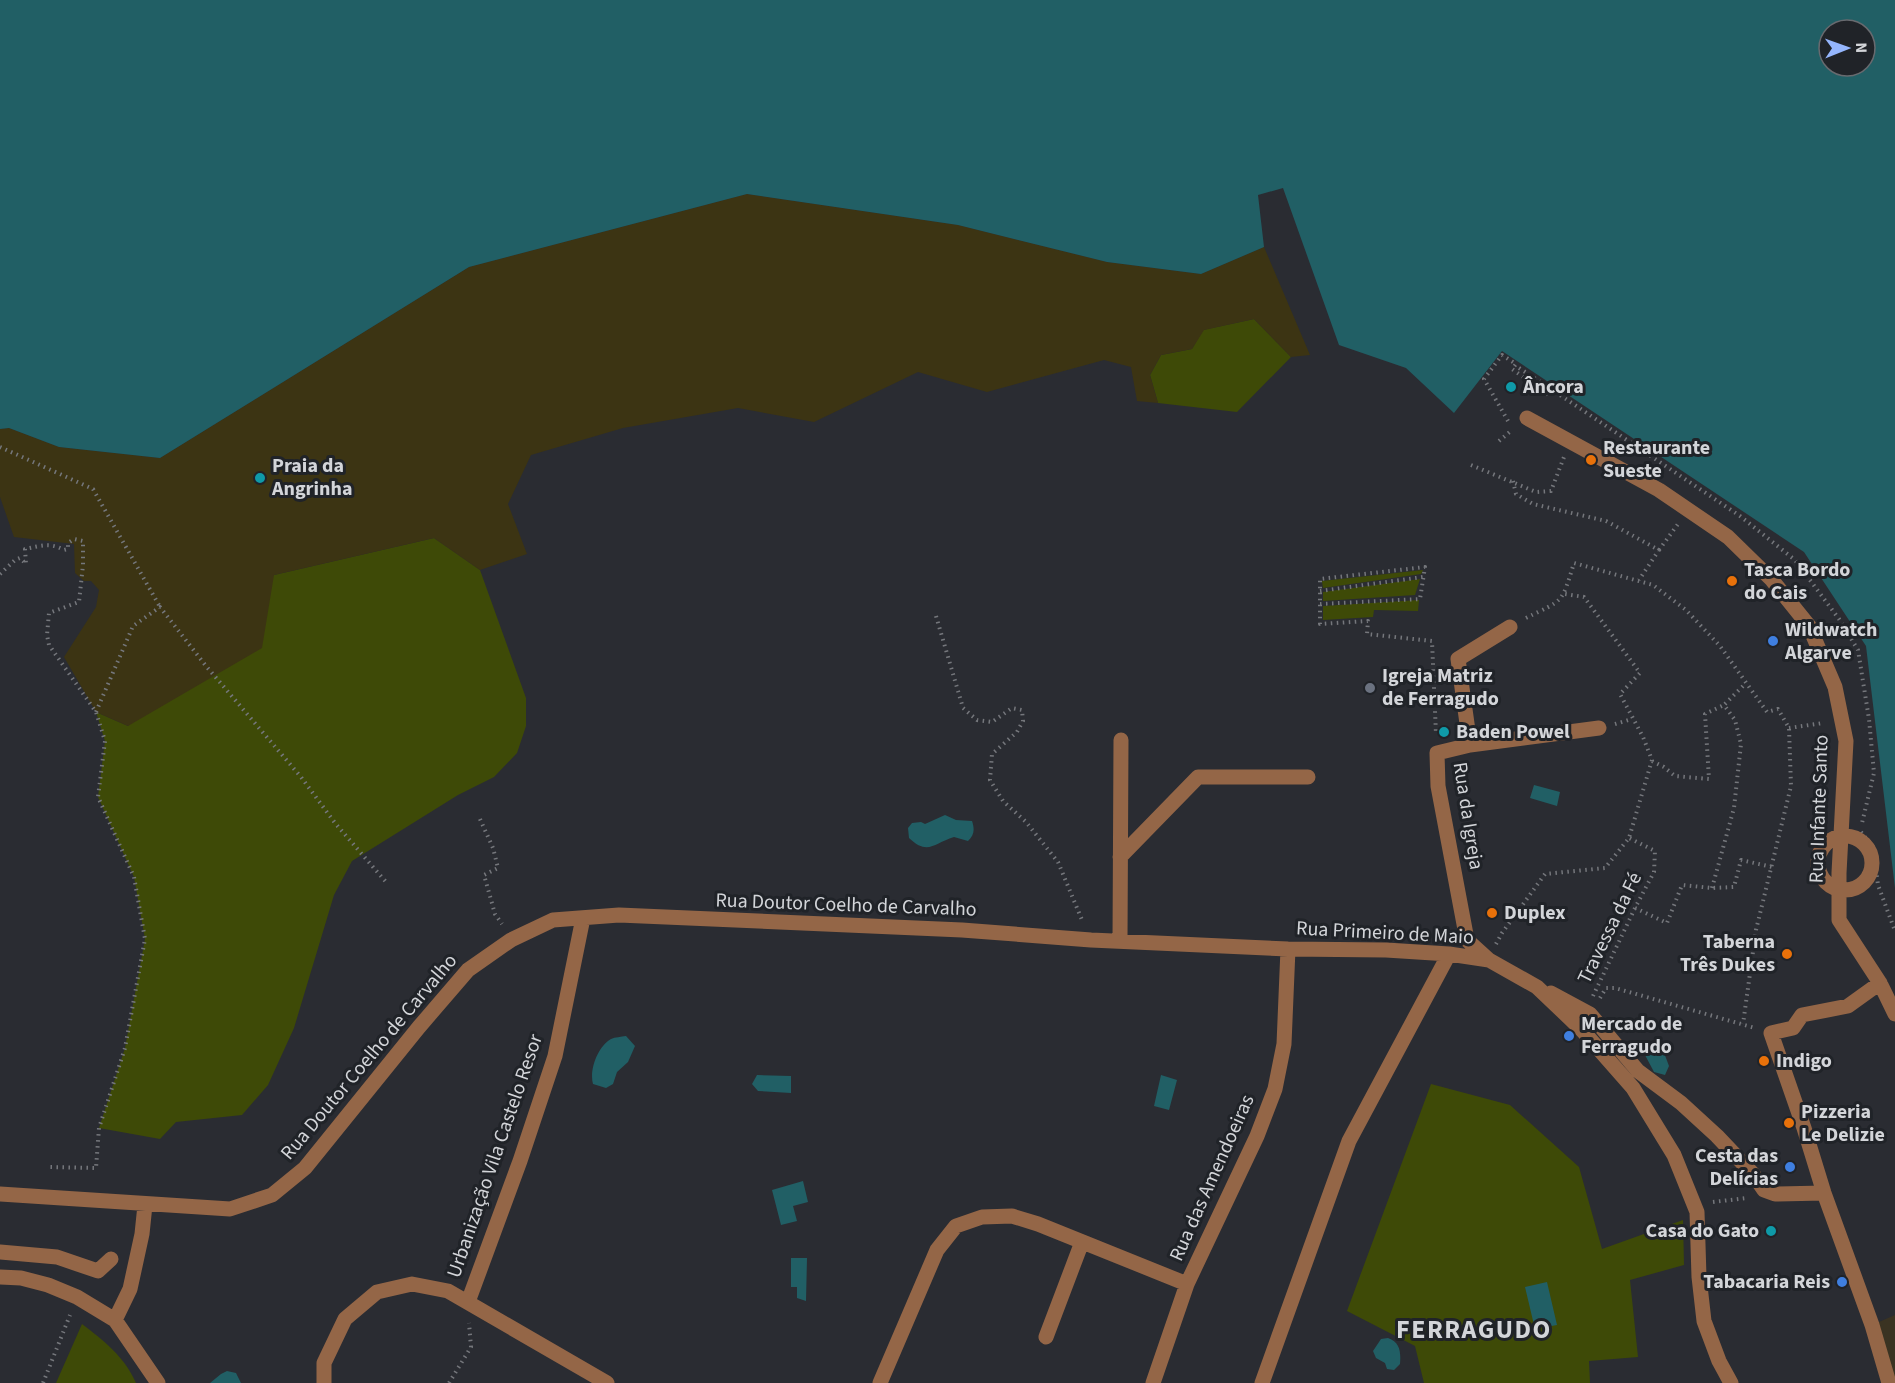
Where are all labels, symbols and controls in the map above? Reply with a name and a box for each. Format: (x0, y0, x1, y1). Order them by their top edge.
north arrow (1817, 18, 1877, 78)
text: N (1850, 42, 1872, 53)
place label: Âncora (1522, 373, 1584, 401)
marker: Âncora (1504, 380, 1518, 394)
place label: Restaurante Sueste (1603, 434, 1710, 485)
place label: Praia da Angrinha (271, 452, 352, 503)
marker: Restaurante Sueste (1584, 453, 1598, 467)
marker: Praia da Angrinha (253, 471, 267, 485)
place label: Tasca Bordo do Cais (1744, 556, 1850, 607)
marker: Tasca Bordo do Cais (1725, 574, 1739, 588)
place label: Wildwatch Algarve (1784, 616, 1878, 667)
marker: Wildwatch Algarve (1766, 634, 1780, 648)
place label: Igreja Matriz de Ferragudo (1382, 662, 1499, 713)
marker: Igreja Matriz de Ferragudo (1363, 681, 1377, 695)
place label: Baden Powel (1456, 718, 1570, 746)
marker: Baden Powel (1437, 725, 1451, 739)
street label: Rua Infante Santo (1802, 734, 1836, 884)
street label: Rua da Igreja (1446, 760, 1490, 872)
street label: Travessa da Fé (1571, 867, 1649, 989)
street label: Rua Doutor Coelho de Carvalho (715, 886, 977, 924)
place label: Duplex (1504, 899, 1566, 927)
marker: Duplex (1485, 906, 1499, 920)
street label: Rua Primeiro de Maio (1295, 914, 1475, 952)
place label: Taberna Três Dukes (1680, 928, 1775, 979)
marker: Taberna Três Dukes (1780, 947, 1794, 961)
street label: Rua Doutor Coelho de Carvalho (274, 948, 464, 1166)
place label: Mercado de Ferragudo (1581, 1010, 1682, 1061)
marker: Mercado de Ferragudo (1562, 1029, 1576, 1043)
street label: Urbanização Vila Castelo Resor (440, 1030, 550, 1282)
place label: Indigo (1776, 1047, 1832, 1075)
marker: Indigo (1757, 1054, 1771, 1068)
street label: Rua das Amendoeiras (1163, 1090, 1261, 1266)
place label: Pizzeria Le Delizie (1801, 1098, 1885, 1149)
marker: Pizzeria Le Delizie (1782, 1116, 1796, 1130)
place label: Cesta das Delícias (1695, 1142, 1778, 1193)
marker: Cesta das Delícias (1783, 1160, 1797, 1174)
place label: Casa do Gato (1646, 1217, 1759, 1245)
marker: Casa do Gato (1764, 1224, 1778, 1238)
place label: Tabacaria Reis (1703, 1268, 1830, 1296)
marker: Tabacaria Reis (1835, 1275, 1849, 1289)
district label: FERRAGUDO (1396, 1311, 1552, 1348)

